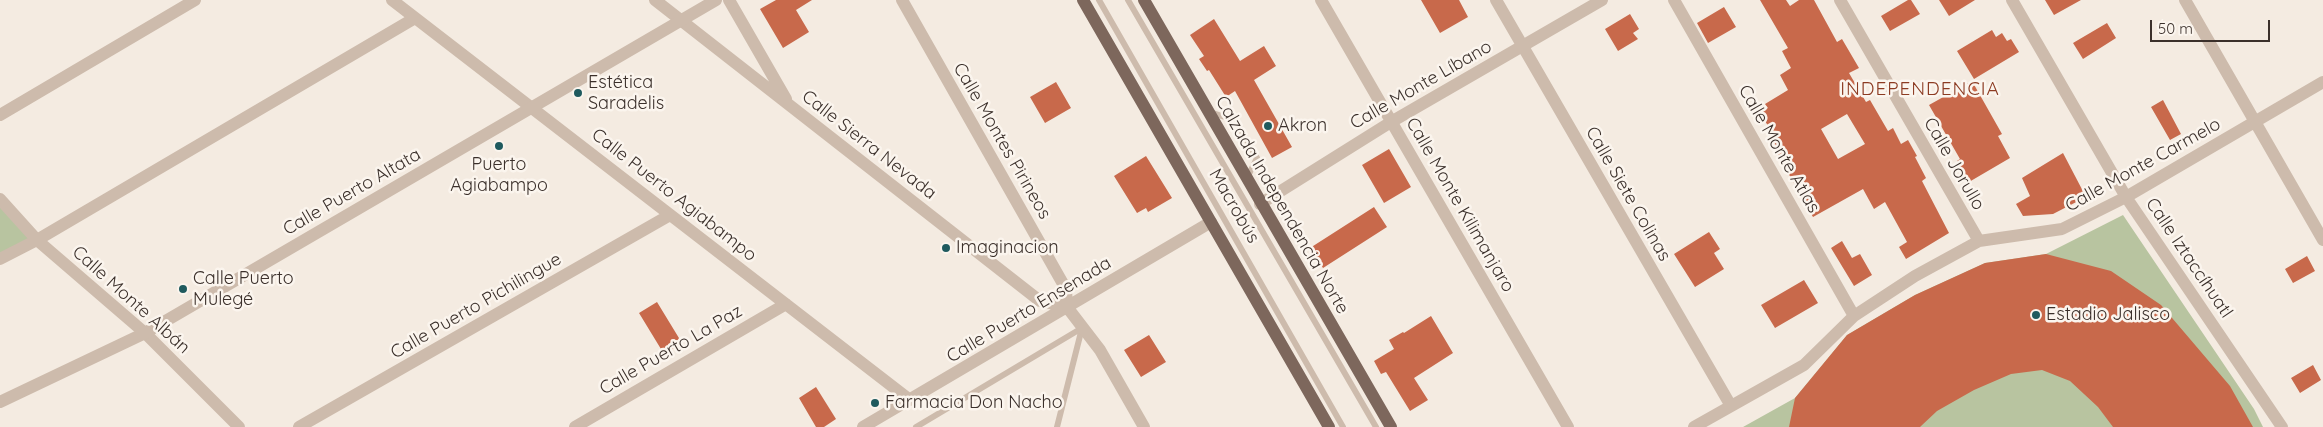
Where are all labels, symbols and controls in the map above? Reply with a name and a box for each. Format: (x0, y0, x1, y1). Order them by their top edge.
scale bar (2153, 10, 2273, 42)
text: 50 m (2158, 19, 2193, 38)
street label: Calle Monte Líbano (1346, 36, 1496, 134)
street label: Calle Montes Pirineos (948, 59, 1056, 223)
place label: Estética Saradelis (588, 72, 664, 115)
district label: INDEPENDENCIA (1839, 78, 2001, 100)
street label: Calle Monte Atlas (1734, 81, 1824, 217)
street label: Calle Sierra Nevada (797, 86, 941, 204)
marker: Estética Saradelis (572, 87, 584, 99)
street label: Calzada Independencia Norte (1211, 92, 1353, 318)
street label: Calle Monte Carmelo (2062, 113, 2224, 217)
street label: Calle Monte Kilimanjaro (1401, 114, 1519, 296)
street label: Calle Jorullo (1919, 114, 1989, 214)
place label: Akron (1278, 115, 1327, 137)
marker: Akron (1262, 120, 1274, 132)
street label: Calle Siete Colinas (1581, 123, 1675, 265)
street label: Calle Puerto Agiabampo (587, 124, 761, 266)
marker: Puerto Agiabampo (493, 140, 505, 152)
street label: Calle Puerto Altata (279, 144, 425, 240)
place label: Puerto Agiabampo (450, 154, 548, 196)
street label: Macrobús (1204, 165, 1264, 247)
street label: Calle Iztaccíhuatl (2141, 194, 2237, 322)
place label: Imaginacion (956, 237, 1059, 259)
street label: Calle Monte Albán (68, 241, 194, 359)
marker: Imaginacion (940, 242, 952, 254)
street label: Calle Puerto Pichilingue (387, 248, 565, 364)
street label: Calle Puerto Ensenada (943, 252, 1115, 368)
place label: Calle Puerto Mulegé (193, 268, 294, 310)
marker: Calle Puerto Mulegé (177, 283, 189, 295)
street label: Calle Puerto La Paz (596, 300, 746, 400)
place label: Estadio Jalisco (2046, 304, 2170, 326)
marker: Estadio Jalisco (2030, 309, 2042, 321)
place label: Farmacia Don Nacho (885, 392, 1063, 414)
marker: Farmacia Don Nacho (869, 397, 881, 409)

